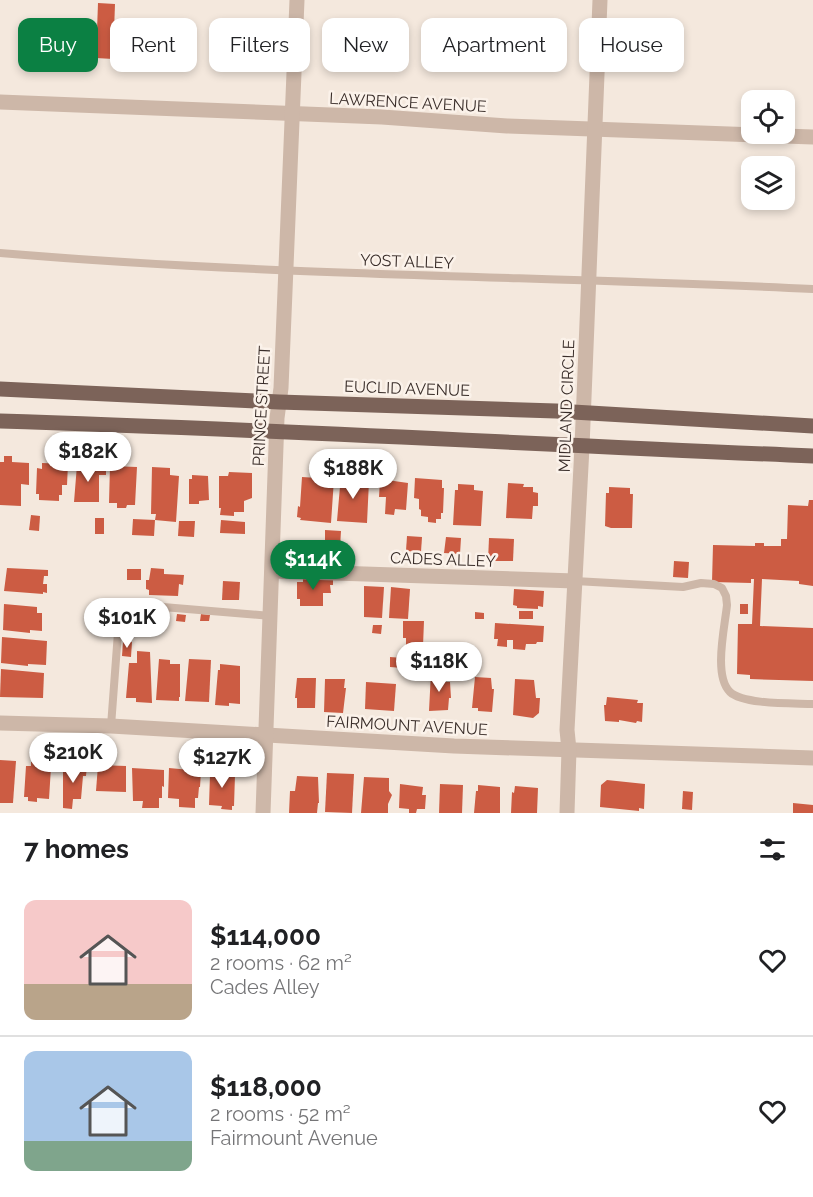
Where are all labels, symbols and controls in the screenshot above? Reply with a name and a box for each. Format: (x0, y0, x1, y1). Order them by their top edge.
chip: Buy (18, 18, 98, 72)
chip: Rent (110, 18, 197, 72)
chip: Filters (209, 18, 310, 72)
chip: New (322, 18, 409, 72)
chip: Apartment (421, 18, 567, 72)
chip: House (579, 18, 684, 72)
street label: LAWRENCE AVENUE (329, 89, 487, 116)
map controls (741, 90, 795, 210)
button: locate (741, 90, 795, 144)
button: layers (741, 156, 795, 210)
street label: YOST ALLEY (360, 250, 455, 273)
street label: MIDLAND CIRCLE (555, 339, 578, 473)
street label: PRINCE STREET (249, 345, 274, 467)
street label: EUCLID AVENUE (344, 377, 470, 400)
pin: $182K (46, 432, 130, 483)
text: $182K (58, 439, 118, 463)
pin: $188K (311, 449, 395, 500)
text: $188K (323, 456, 383, 480)
pin: $114K (271, 540, 355, 591)
text: $114K (284, 547, 342, 571)
street label: CADES ALLEY (390, 548, 497, 571)
pin: $101K (85, 598, 169, 649)
text: $101K (98, 605, 156, 629)
pin: $118K (397, 642, 481, 693)
text: $118K (410, 649, 468, 673)
street label: FAIRMOUNT AVENUE (326, 712, 488, 739)
pin: $210K (31, 733, 115, 784)
pin: $127K (180, 738, 264, 789)
text: $210K (43, 740, 103, 764)
text: $127K (193, 745, 251, 769)
icon: filters (756, 833, 789, 866)
text: 7 homes (24, 834, 129, 864)
text: $114,000 (210, 921, 321, 951)
icon: home (72, 924, 144, 996)
icon: heart (756, 944, 789, 977)
text: 2 rooms · 62 m² (210, 951, 352, 975)
text: Cades Alley (210, 975, 320, 999)
text: $118,000 (210, 1072, 322, 1102)
icon: home (72, 1075, 144, 1147)
icon: heart (756, 1095, 789, 1128)
text: 2 rooms · 52 m² (210, 1102, 351, 1126)
text: Fairmount Avenue (210, 1126, 378, 1150)

